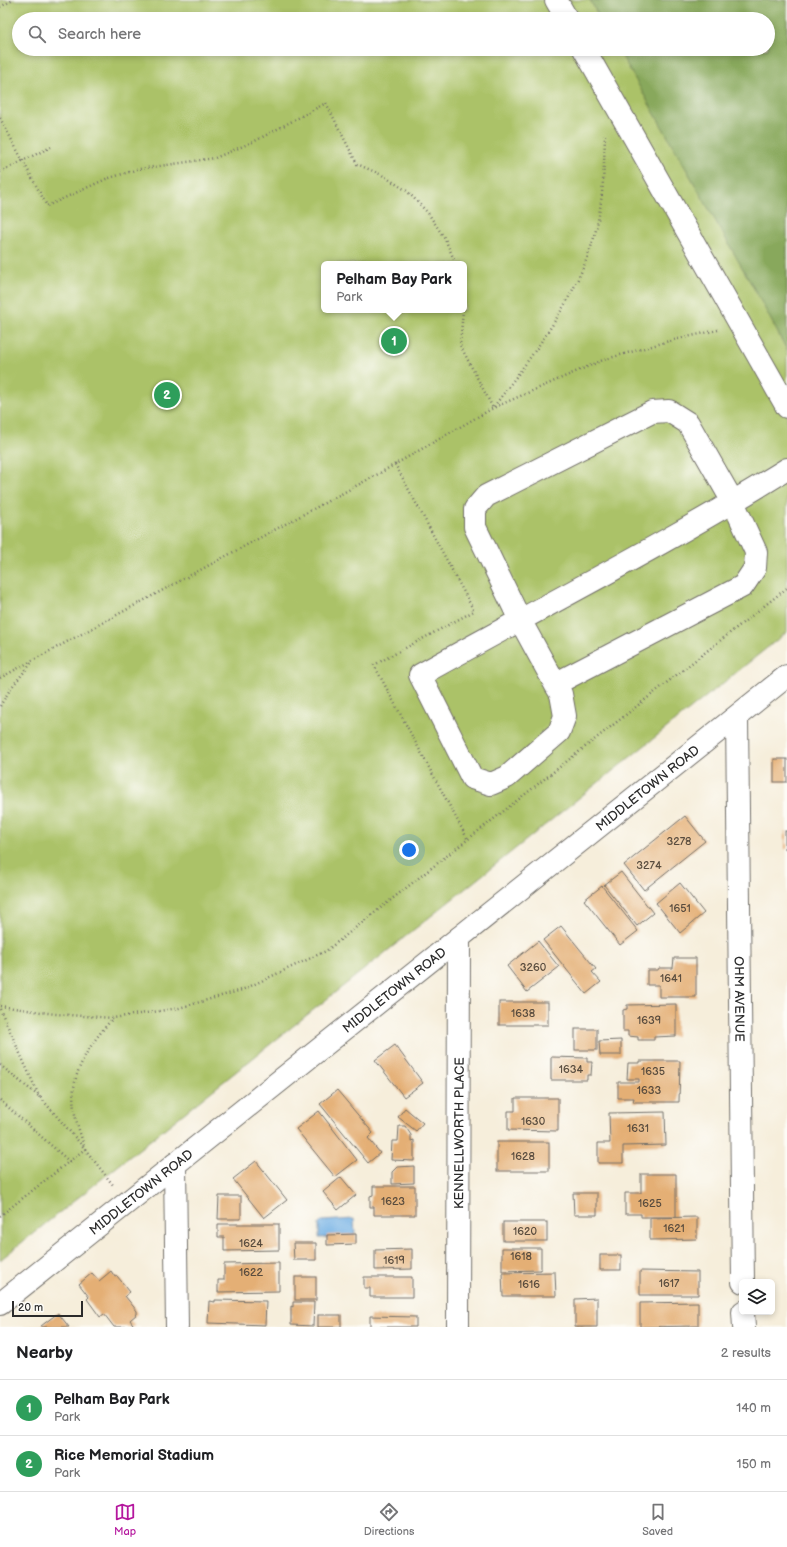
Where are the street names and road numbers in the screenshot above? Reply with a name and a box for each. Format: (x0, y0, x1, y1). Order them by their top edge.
street label: MIDDLETOWN ROAD (593, 742, 703, 835)
street label: MIDDLETOWN ROAD (339, 944, 450, 1037)
street label: OHM AVENUE (731, 956, 747, 1042)
street label: KENNELLWORTH PLACE (451, 1057, 468, 1209)
street label: MIDDLETOWN ROAD (86, 1146, 196, 1239)

